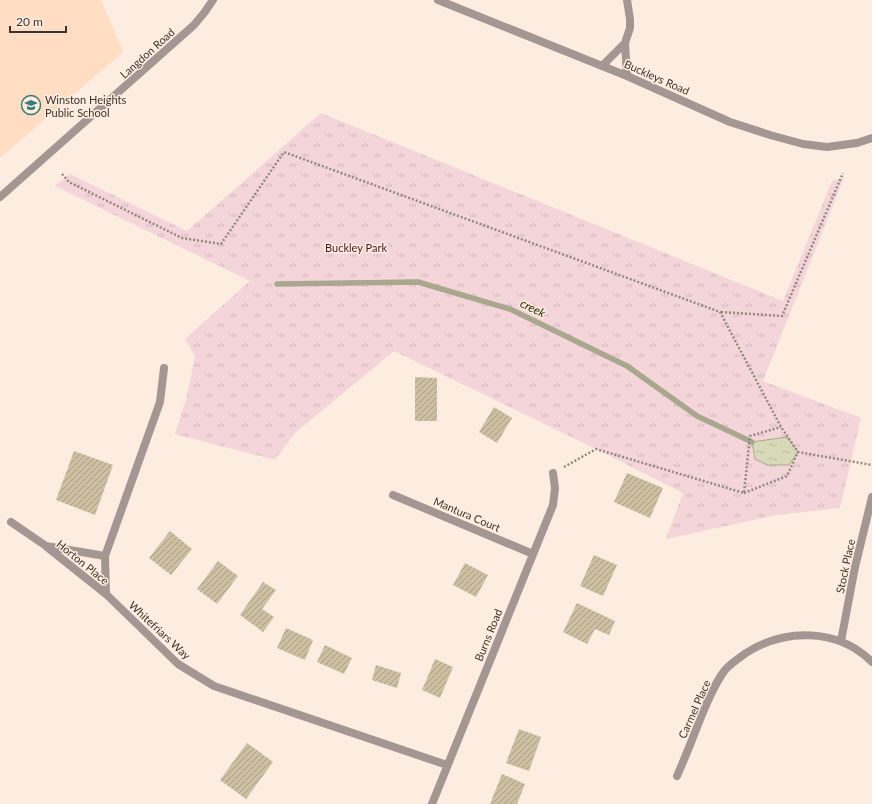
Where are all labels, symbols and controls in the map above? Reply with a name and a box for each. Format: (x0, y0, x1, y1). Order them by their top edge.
scale bar (10, 8, 66, 34)
text: 20 m (16, 14, 43, 29)
street label: Langdon Road (117, 25, 177, 81)
street label: Buckleys Road (622, 57, 692, 97)
place label: Winston Heights Public School (45, 93, 126, 119)
school or university icon: Winston Heights Public School (20, 94, 42, 116)
park label: Buckley Park (325, 241, 387, 254)
water label: creek (518, 295, 548, 321)
street label: Mantura Court (432, 494, 502, 534)
street label: Horton Place (54, 537, 112, 587)
street label: Stock Place (833, 538, 857, 594)
street label: Whitefriars Way (127, 598, 194, 662)
street label: Burns Road (472, 607, 504, 663)
street label: Carmel Place (675, 678, 713, 740)

